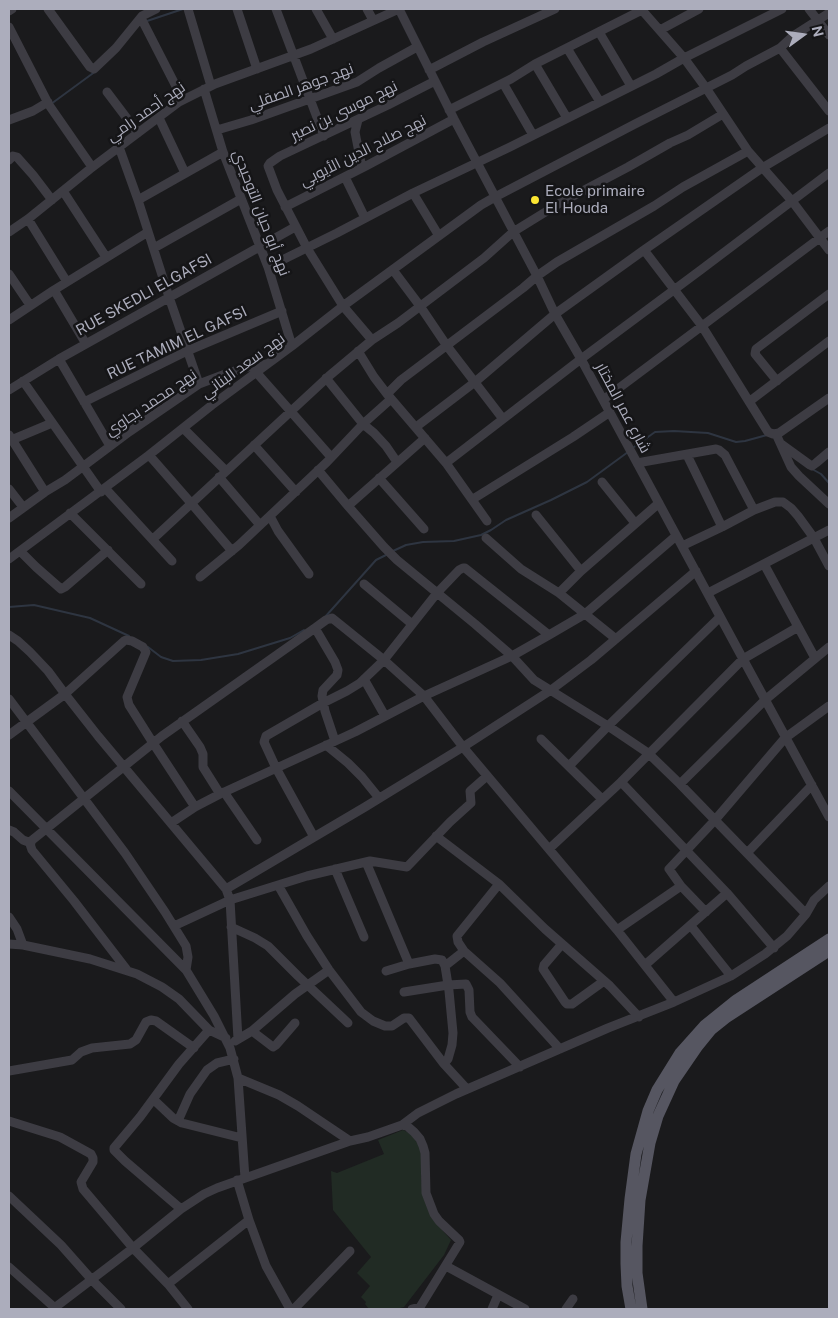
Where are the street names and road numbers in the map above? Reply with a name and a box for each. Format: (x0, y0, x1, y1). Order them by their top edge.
street label: نهج جوهر الصقلي (246, 60, 356, 114)
street label: نهج موسى بن نصير (287, 77, 401, 145)
street label: نهج أحمد رامي (103, 78, 189, 146)
street label: نهج صلاح الدين الأيوبي (297, 111, 429, 191)
street label: نهج أبو حيان التوحيدي (229, 147, 293, 279)
street label: RUE SKEDLI ELGAFSI (73, 250, 215, 340)
street label: RUE TAMIM EL GAFSI (104, 303, 250, 383)
street label: نهج سعد البناني (198, 330, 288, 402)
street label: شارع عمر المختار (592, 360, 654, 456)
street label: نهج محمد بجاوي (102, 366, 200, 440)

